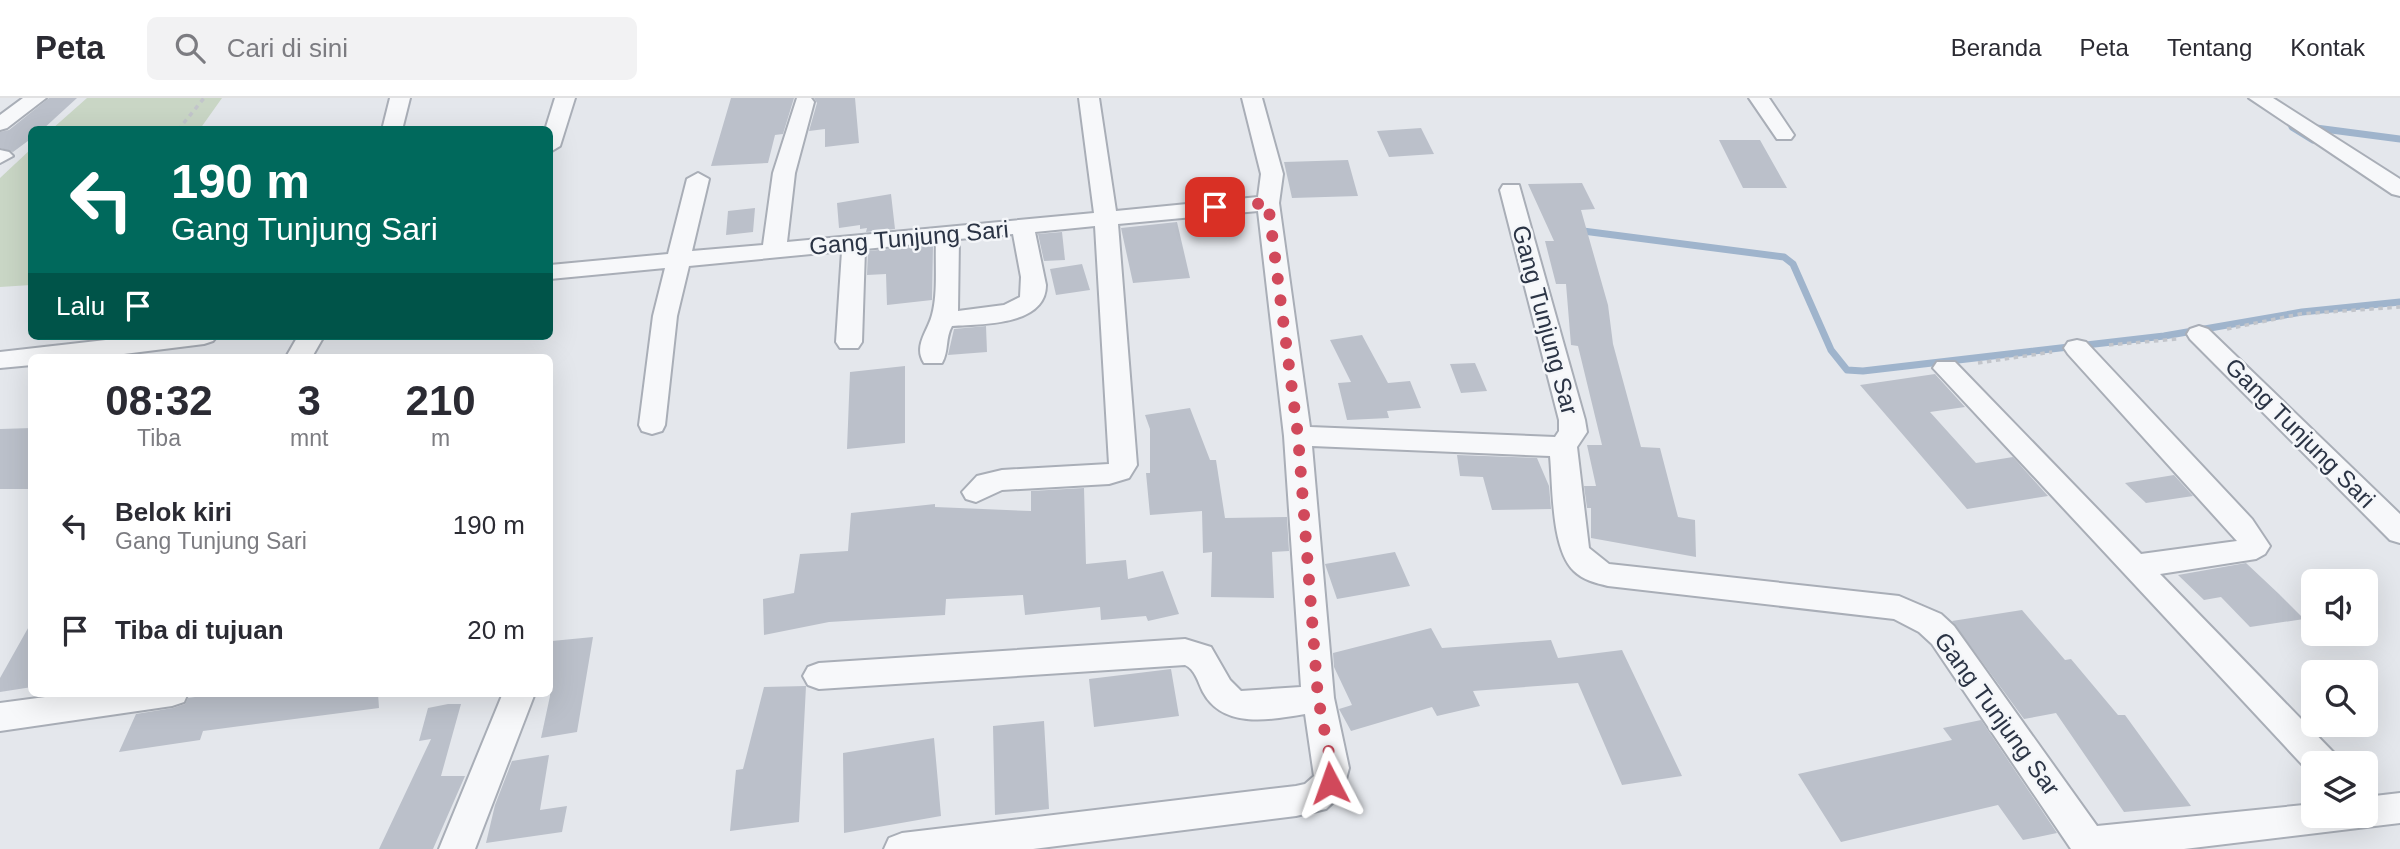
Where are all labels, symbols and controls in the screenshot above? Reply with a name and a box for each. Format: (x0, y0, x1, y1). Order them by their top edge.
search box (147, 17, 637, 80)
text: Peta (35, 29, 105, 66)
icon: search (171, 29, 209, 67)
text: Cari di sini (227, 33, 348, 63)
text: Beranda (1951, 34, 2042, 61)
text: Peta (2080, 34, 2129, 61)
text: Tentang (2167, 34, 2252, 61)
text: Kontak (2290, 34, 2365, 61)
icon: left (56, 154, 147, 245)
text: 190 m (171, 154, 310, 208)
pin (1185, 177, 1245, 237)
icon: arrive (1196, 188, 1234, 226)
text: Gang Tunjung Sari (171, 211, 438, 247)
street label: Gang Tunjung Sari (808, 215, 1010, 260)
street label: Gang Tunjung Sar (1507, 222, 1584, 417)
icon: arrive (119, 287, 157, 325)
text: Lalu (56, 291, 105, 321)
street label: Gang Tunjung Sari (2220, 352, 2381, 513)
text: 08:32 (105, 377, 213, 424)
text: 3 (297, 377, 321, 424)
text: 210 (406, 377, 476, 424)
text: Tiba (137, 425, 181, 451)
text: mnt (290, 425, 328, 451)
text: m (431, 425, 450, 451)
text: Belok kiri (115, 497, 232, 527)
icon: left (56, 507, 94, 545)
text: 190 m (453, 510, 525, 540)
text: Gang Tunjung Sari (115, 528, 307, 554)
map controls (2301, 569, 2378, 828)
button: sound (2301, 569, 2378, 646)
icon: arrive (56, 612, 94, 650)
text: Tiba di tujuan (115, 615, 284, 645)
text: 20 m (467, 615, 525, 645)
street label: Gang Tunjung Sar (1929, 627, 2066, 800)
button: search (2301, 660, 2378, 737)
position arrow (1293, 746, 1367, 820)
button: layers (2301, 751, 2378, 828)

